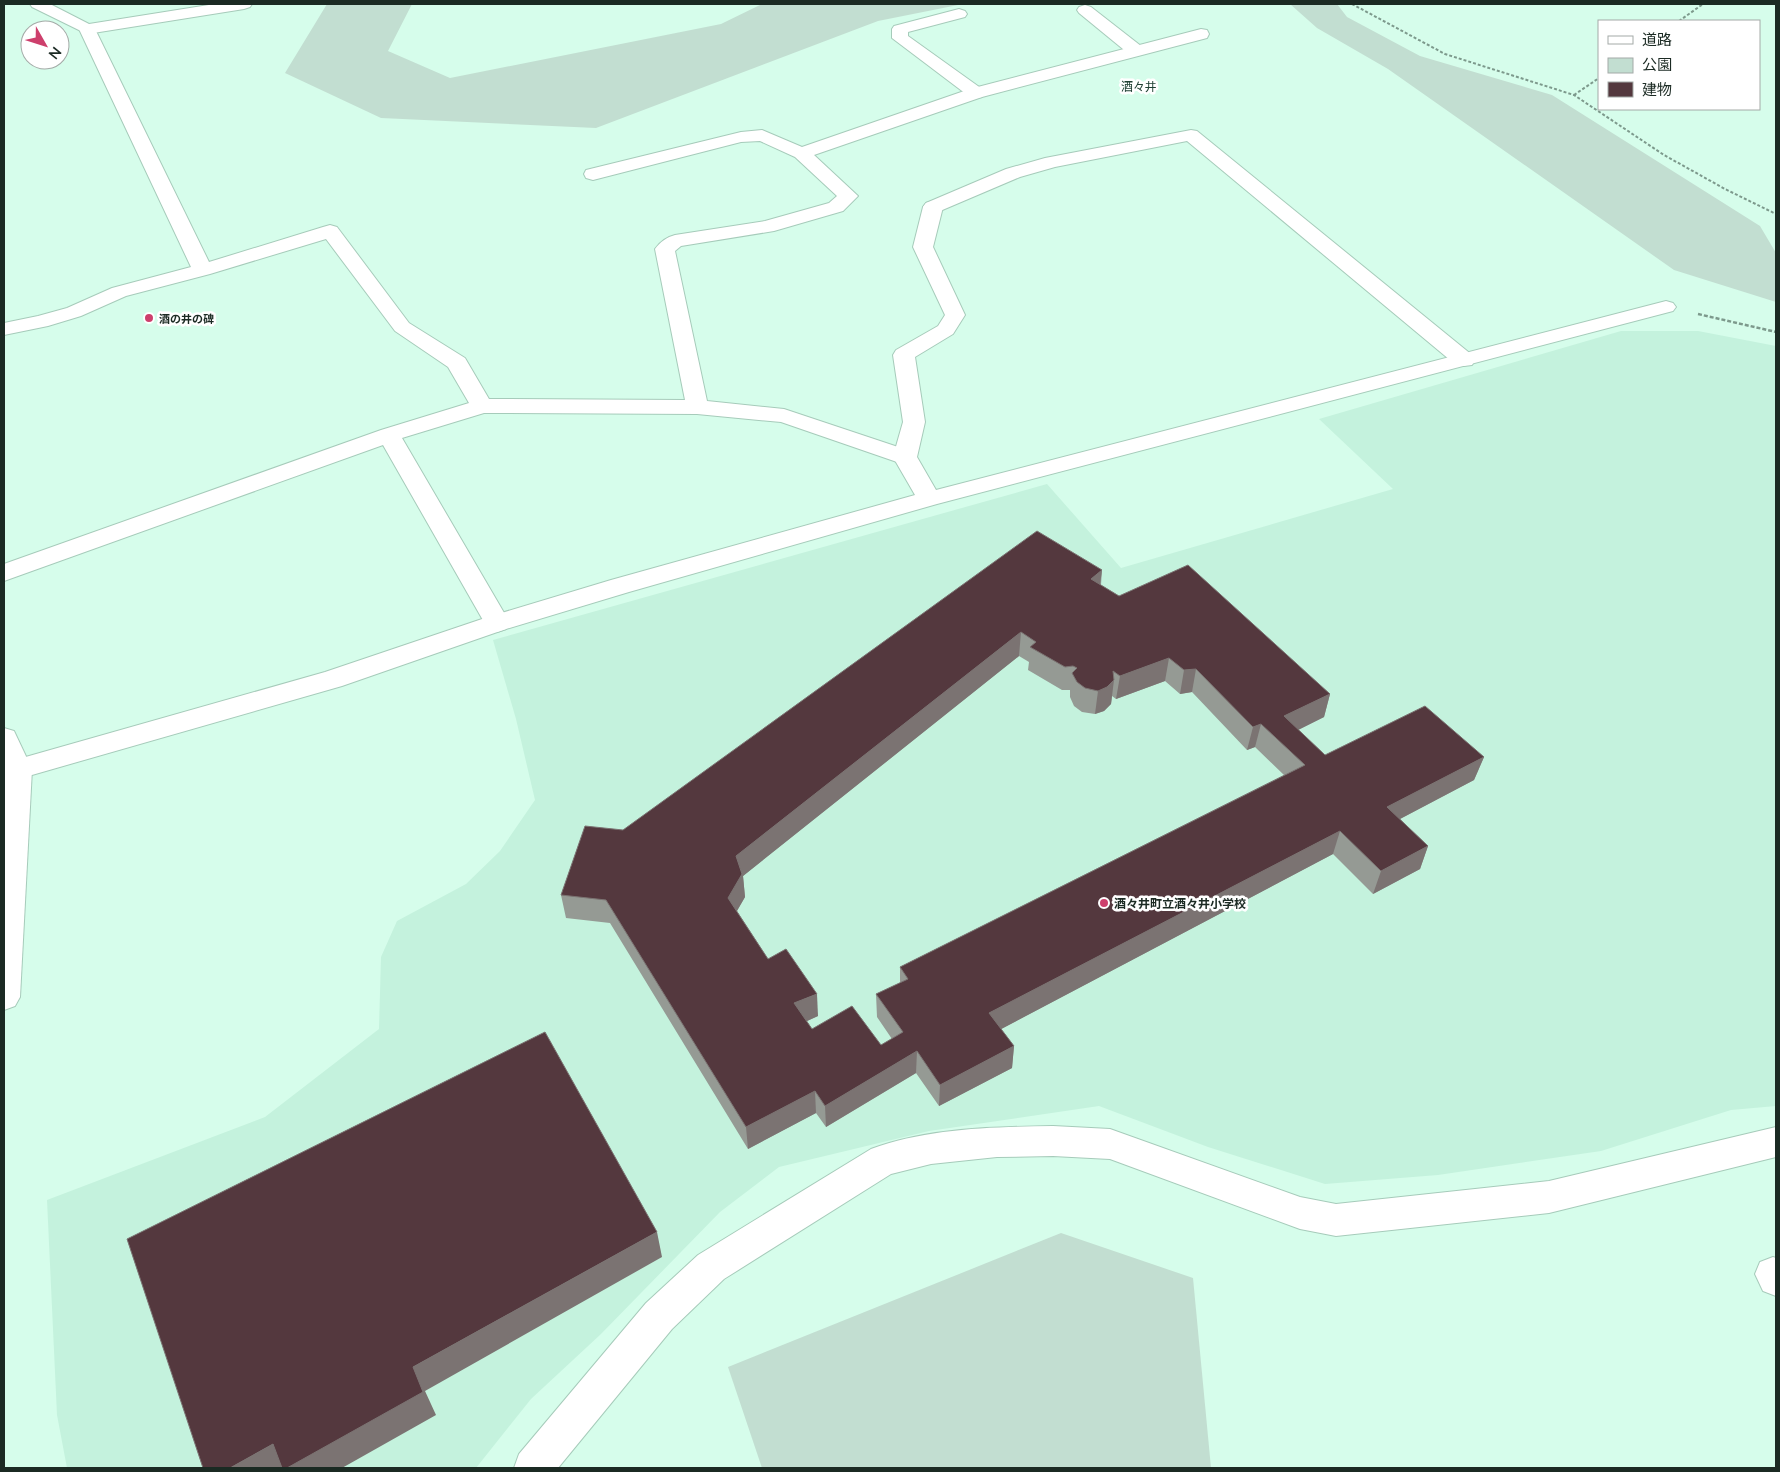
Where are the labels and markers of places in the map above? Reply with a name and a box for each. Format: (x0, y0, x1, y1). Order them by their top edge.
marker: 酒の井の碑 (143, 312, 155, 324)
place label: 酒の井の碑 (159, 312, 214, 325)
place label: 酒々井町立酒々井小学校 (1114, 896, 1246, 911)
marker: 酒々井町立酒々井小学校 (1098, 897, 1110, 909)

